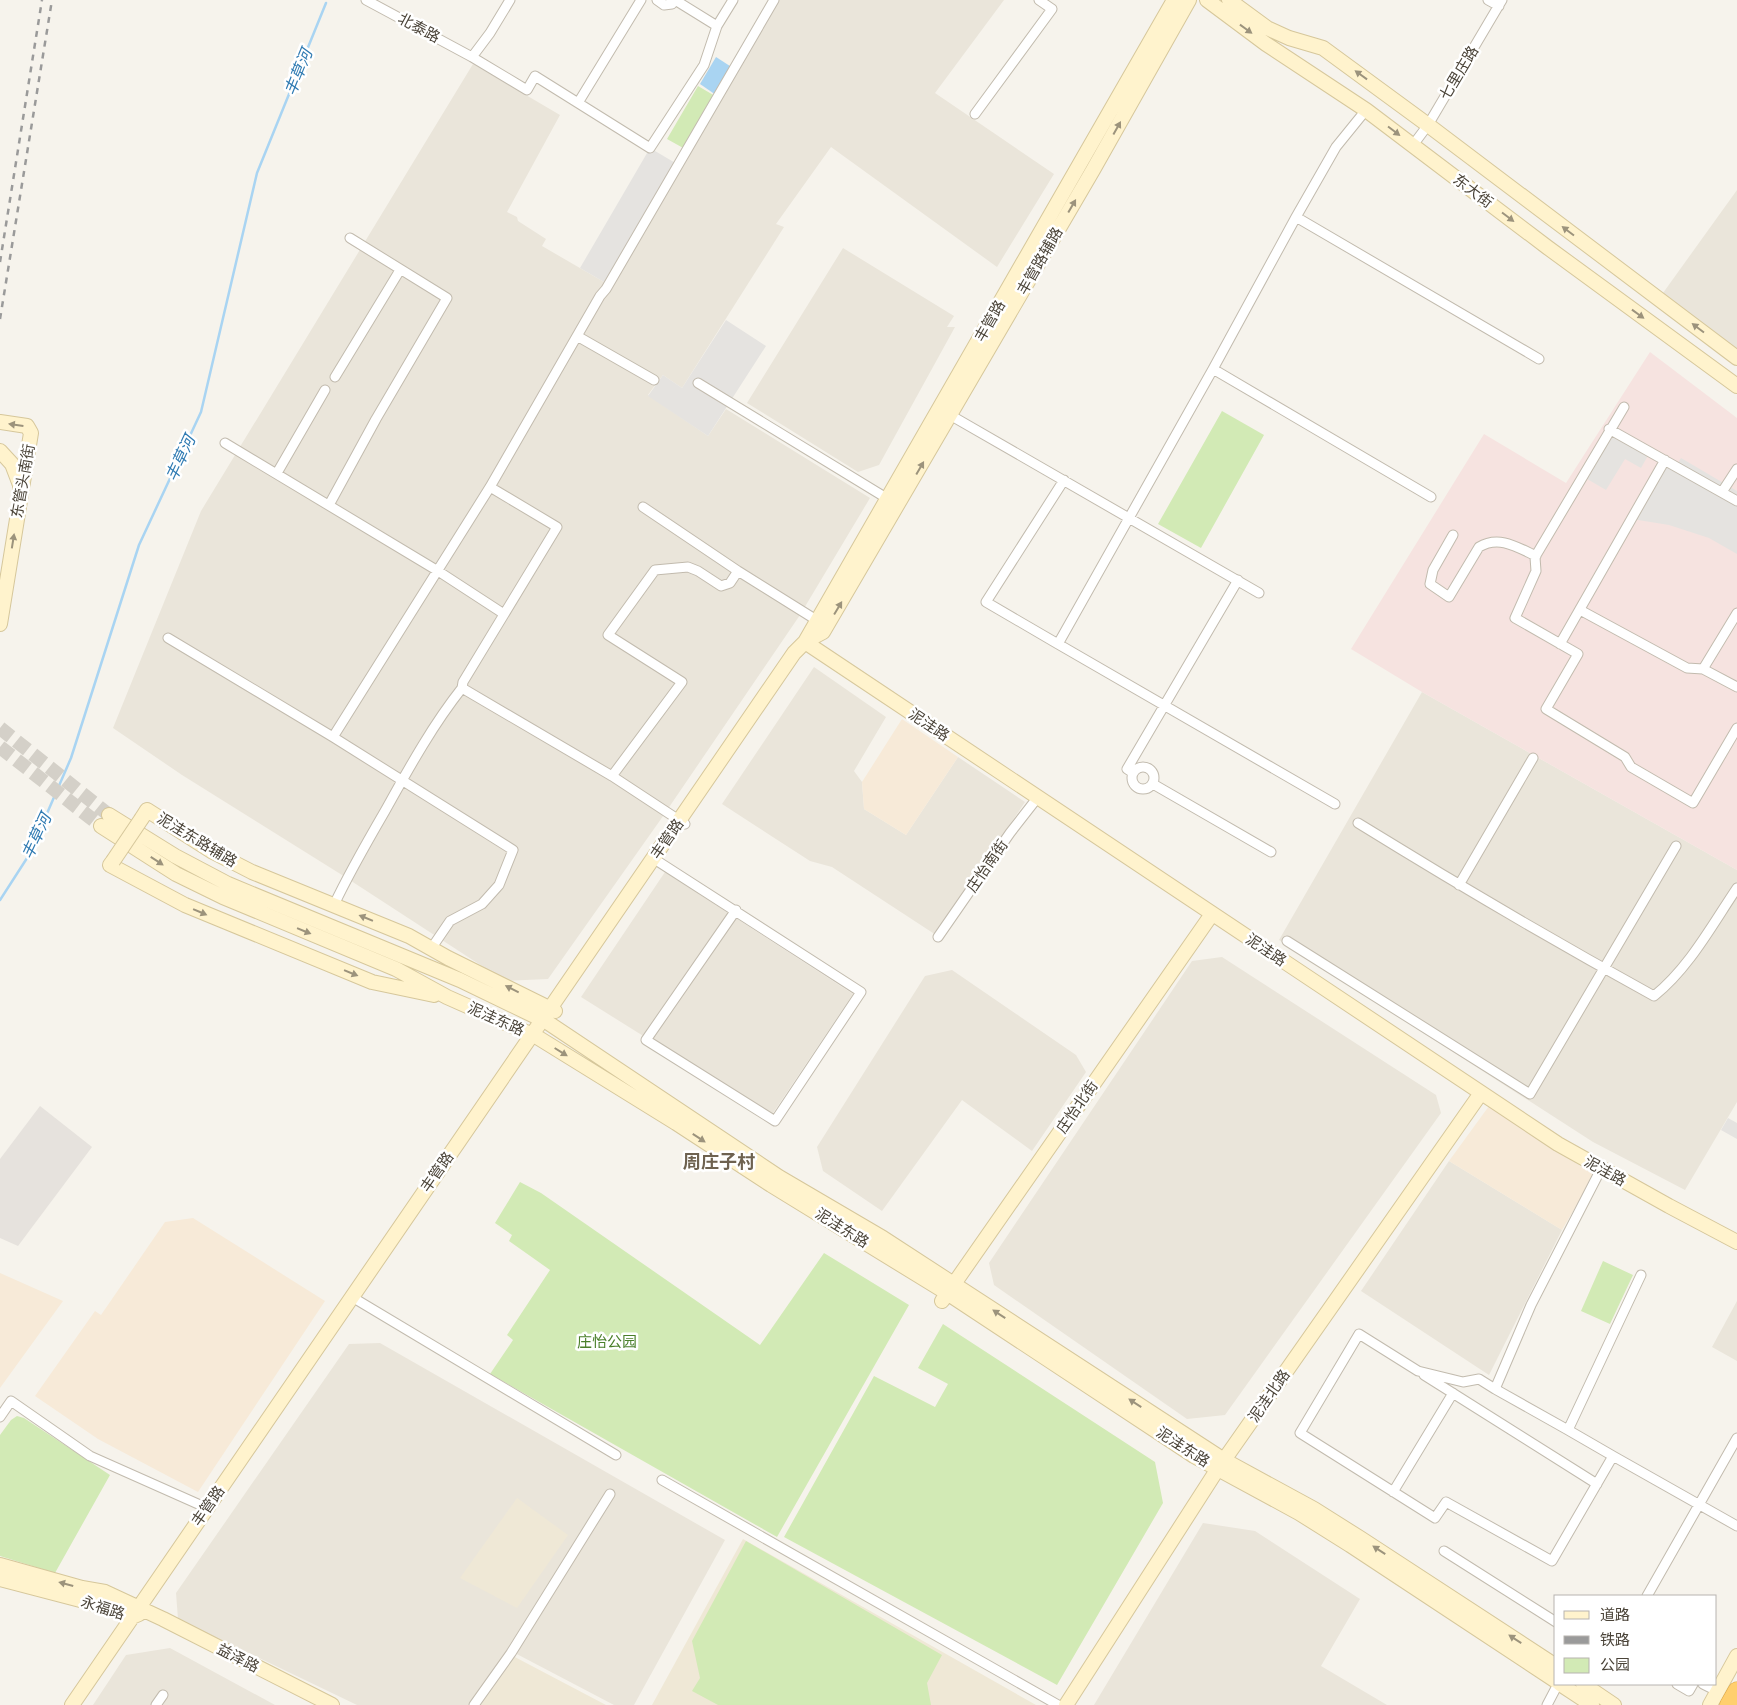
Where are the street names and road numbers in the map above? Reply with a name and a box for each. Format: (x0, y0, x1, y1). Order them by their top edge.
street label: 北泰路 (395, 9, 443, 47)
street label: 七里庄路 (1436, 43, 1482, 103)
street label: 东大街 (1450, 170, 1496, 212)
street label: 丰管路辅路 (1013, 224, 1067, 298)
street label: 丰管路 (971, 297, 1009, 345)
street label: 东管头南街 (8, 442, 38, 520)
street label: 泥洼路 (905, 705, 953, 745)
street label: 泥洼东路辅路 (154, 809, 240, 871)
street label: 丰管路 (647, 815, 687, 863)
street label: 庄怡南街 (962, 836, 1012, 896)
street label: 泥洼路 (1242, 930, 1290, 970)
street label: 泥洼东路 (465, 999, 527, 1039)
street label: 庄怡北街 (1052, 1077, 1102, 1137)
street label: 丰管路 (417, 1148, 457, 1196)
street label: 泥洼路 (1581, 1152, 1629, 1190)
street label: 泥洼东路 (812, 1204, 872, 1252)
street label: 泥洼北路 (1244, 1366, 1294, 1426)
street label: 泥洼东路 (1153, 1423, 1213, 1471)
street label: 丰管路 (188, 1482, 228, 1530)
street label: 永福路 (79, 1592, 127, 1624)
street label: 益泽路 (214, 1640, 262, 1676)

